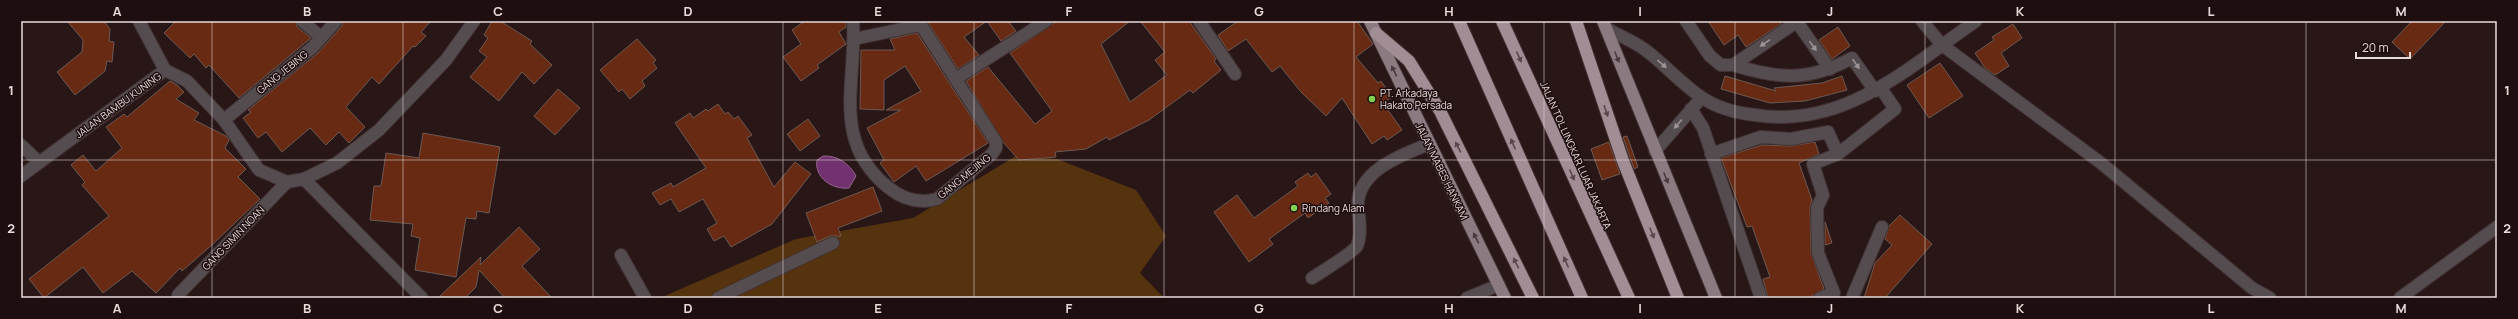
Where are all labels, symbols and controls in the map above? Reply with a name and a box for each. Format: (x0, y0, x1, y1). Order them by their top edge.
text: A (113, 2, 122, 20)
text: B (303, 2, 311, 20)
text: C (493, 2, 503, 20)
text: D (683, 2, 693, 20)
text: E (874, 2, 882, 20)
text: F (1066, 2, 1073, 20)
text: G (1254, 2, 1264, 20)
text: H (1444, 2, 1454, 20)
text: I (1638, 2, 1642, 20)
text: J (1827, 2, 1833, 20)
text: K (2016, 2, 2025, 20)
text: L (2208, 2, 2215, 20)
text: M (2395, 2, 2407, 20)
scale bar (2356, 34, 2410, 60)
one-way arrow (1760, 39, 1771, 47)
text: 20 m (2362, 39, 2389, 56)
one-way arrow (1809, 40, 1817, 51)
street label: GANG JEBING (254, 47, 310, 97)
one-way arrow (1516, 51, 1522, 63)
one-way arrow (1615, 52, 1621, 64)
one-way arrow (1657, 59, 1668, 68)
one-way arrow (1852, 59, 1860, 70)
one-way arrow (1391, 65, 1397, 76)
street label: JALAN BAMBU KUNING (72, 69, 164, 141)
street label: JALAN TOL LINGKAR LUAR JAKARTA (1537, 79, 1615, 232)
text: 1 (8, 81, 14, 99)
text: 1 (2504, 81, 2510, 99)
place label: PT. Arkadaya Hakato Persada (1380, 86, 1452, 112)
marker: PT. Arkadaya Hakato Persada (1367, 94, 1377, 104)
one-way arrow (1603, 105, 1609, 117)
one-way arrow (1674, 119, 1683, 130)
street label: JALAN MABES HANKAM (1412, 120, 1472, 222)
one-way arrow (1510, 137, 1516, 149)
one-way arrow (1455, 141, 1461, 152)
street label: GANG MEJING (935, 150, 993, 202)
one-way arrow (1569, 169, 1575, 180)
one-way arrow (1663, 172, 1669, 183)
place label: Rindang Alam (1302, 201, 1365, 215)
street label: GANG SIMIN NOAN (199, 203, 267, 273)
marker: Rindang Alam (1289, 203, 1299, 213)
text: 2 (7, 219, 15, 237)
text: 2 (2503, 219, 2511, 237)
one-way arrow (1649, 227, 1655, 239)
one-way arrow (1473, 232, 1479, 243)
one-way arrow (1513, 257, 1519, 269)
one-way arrow (1563, 257, 1569, 268)
text: A (113, 299, 122, 317)
text: B (303, 299, 311, 317)
text: C (493, 299, 503, 317)
text: D (683, 299, 693, 317)
text: E (874, 299, 882, 317)
text: F (1066, 299, 1073, 317)
text: G (1254, 299, 1264, 317)
text: H (1444, 299, 1454, 317)
text: I (1638, 299, 1642, 317)
text: J (1827, 299, 1833, 317)
text: K (2016, 299, 2025, 317)
text: L (2208, 299, 2215, 317)
text: M (2395, 299, 2407, 317)

